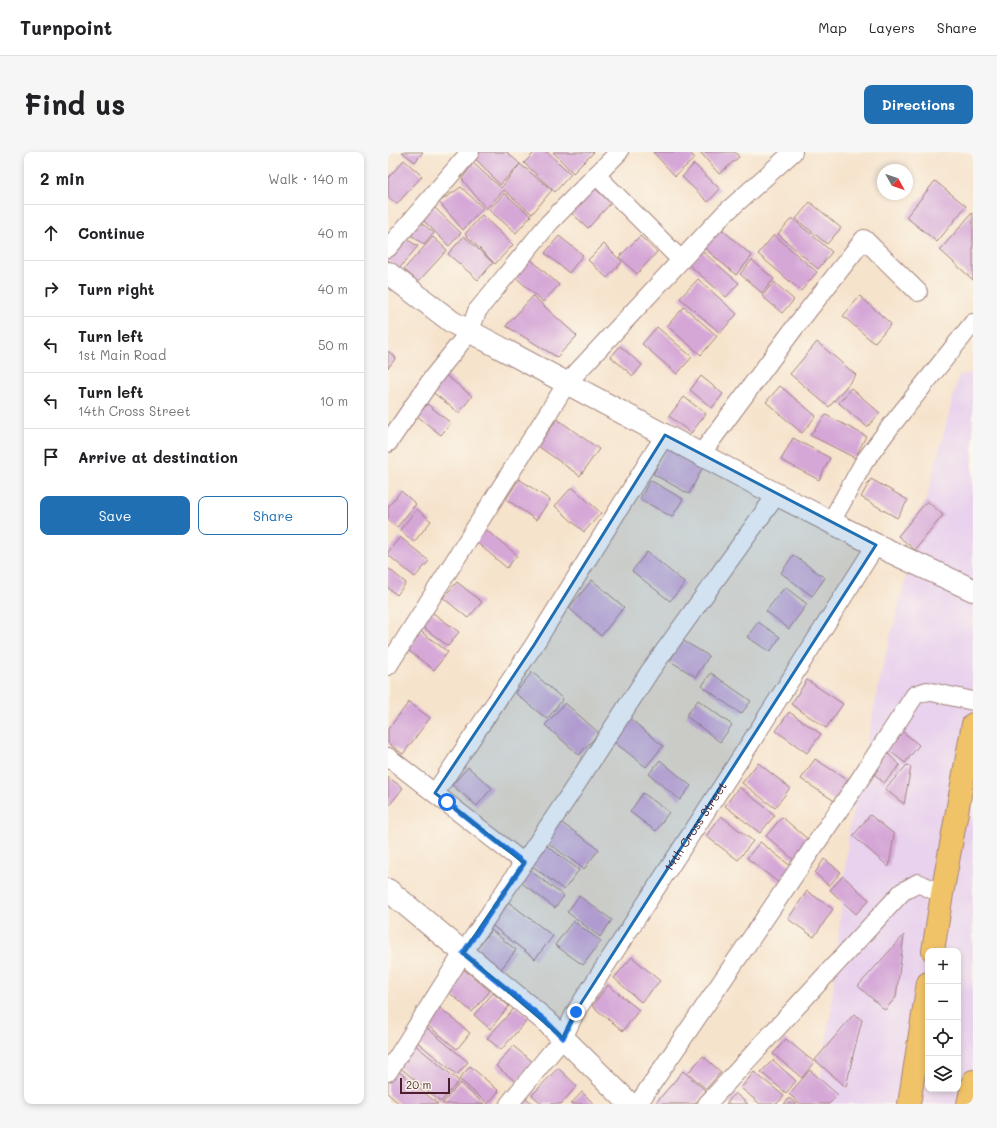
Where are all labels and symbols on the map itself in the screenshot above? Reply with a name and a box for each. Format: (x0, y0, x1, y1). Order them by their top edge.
north arrow (877, 164, 913, 200)
street label: 14th Cross Street (660, 778, 730, 874)
route start (438, 793, 456, 811)
route end (567, 1003, 585, 1021)
scale bar (400, 1076, 450, 1095)

